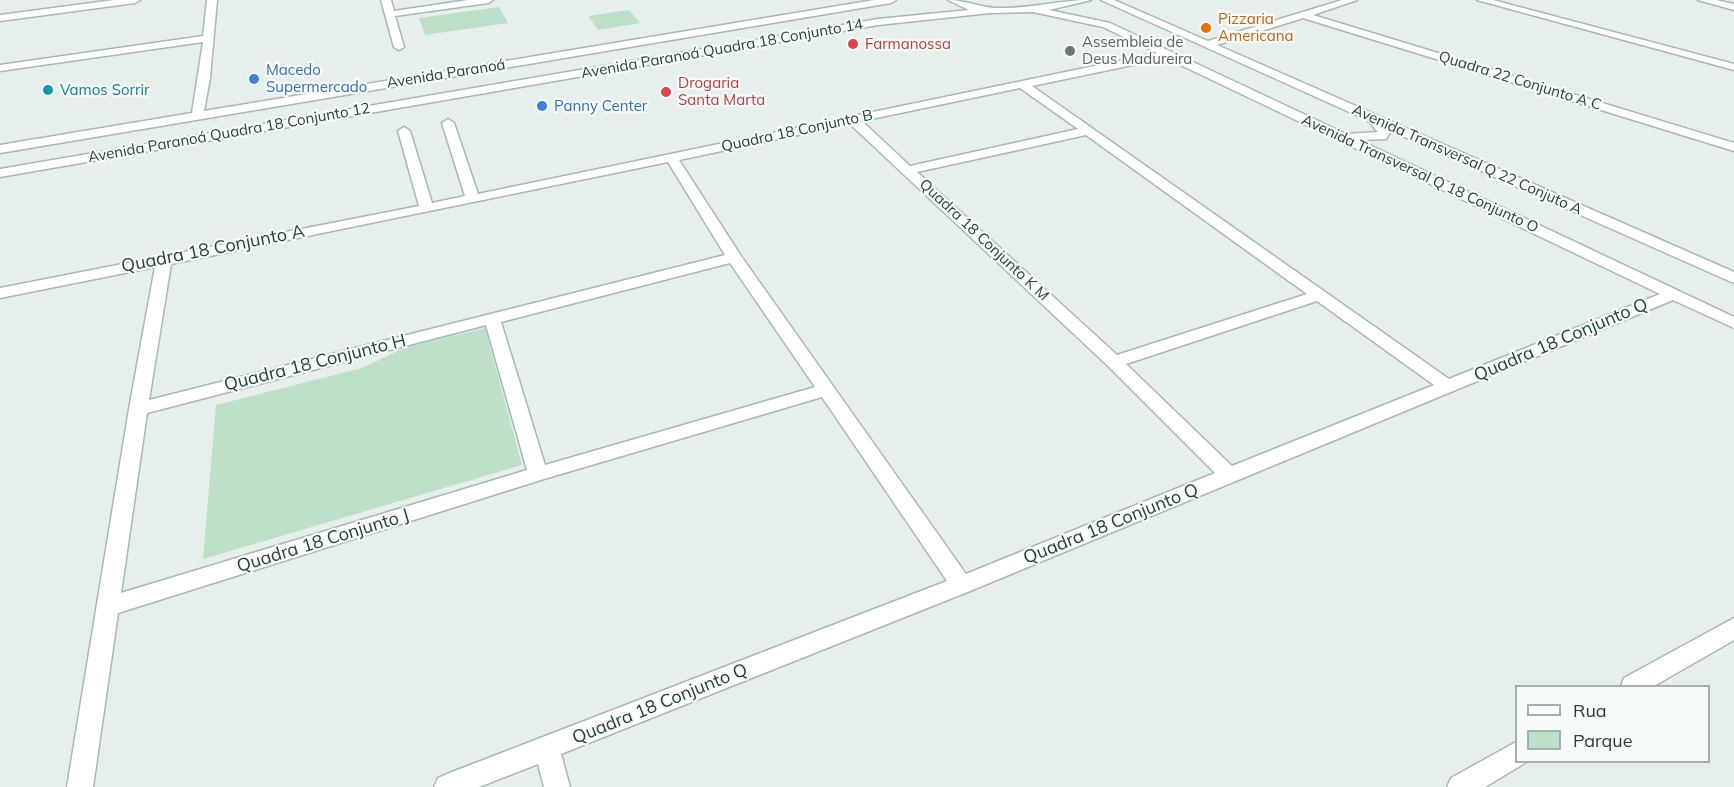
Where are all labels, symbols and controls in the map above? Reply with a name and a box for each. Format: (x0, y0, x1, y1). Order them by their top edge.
place label: Pizzaria Americana (1218, 10, 1294, 45)
street label: Avenida Paranoá Quadra 18 Conjunto 14 (580, 15, 864, 83)
marker: Pizzaria Americana (1199, 21, 1213, 35)
place label: Assembleia de Deus Madureira (1082, 33, 1192, 68)
place label: Farmanossa (865, 35, 951, 53)
marker: Farmanossa (846, 37, 860, 51)
marker: Assembleia de Deus Madureira (1063, 44, 1077, 58)
street label: Quadra 22 Conjunto A C (1436, 48, 1604, 114)
street label: Avenida Paranoá (385, 56, 507, 92)
place label: Macedo Supermercado (266, 61, 367, 96)
marker: Macedo Supermercado (247, 72, 261, 86)
place label: Drogaria Santa Marta (678, 74, 765, 109)
place label: Vamos Sorrir (60, 81, 150, 99)
marker: Vamos Sorrir (41, 83, 55, 97)
marker: Drogaria Santa Marta (659, 85, 673, 99)
place label: Panny Center (554, 97, 647, 115)
street label: Avenida Paranoá Quadra 18 Conjunto 12 (87, 99, 371, 167)
marker: Panny Center (535, 99, 549, 113)
street label: Avenida Transversal Q 22 Conjuto A (1349, 101, 1585, 219)
street label: Quadra 18 Conjunto B (720, 106, 874, 156)
street label: Avenida Transversal Q 18 Conjunto O (1299, 111, 1541, 237)
street label: Quadra 18 Conjunto K M (916, 175, 1052, 305)
street label: Quadra 18 Conjunto A (120, 221, 306, 277)
street label: Quadra 18 Conjunto Q (1471, 294, 1651, 386)
street label: Quadra 18 Conjunto H (222, 330, 408, 396)
street label: Quadra 18 Conjunto Q (1020, 479, 1202, 569)
street label: Quadra 18 Conjunto J (234, 505, 412, 577)
street label: Quadra 18 Conjunto Q (569, 659, 751, 749)
legend (1515, 685, 1710, 763)
text: Rua (1573, 699, 1607, 722)
text: Parque (1573, 729, 1632, 752)

